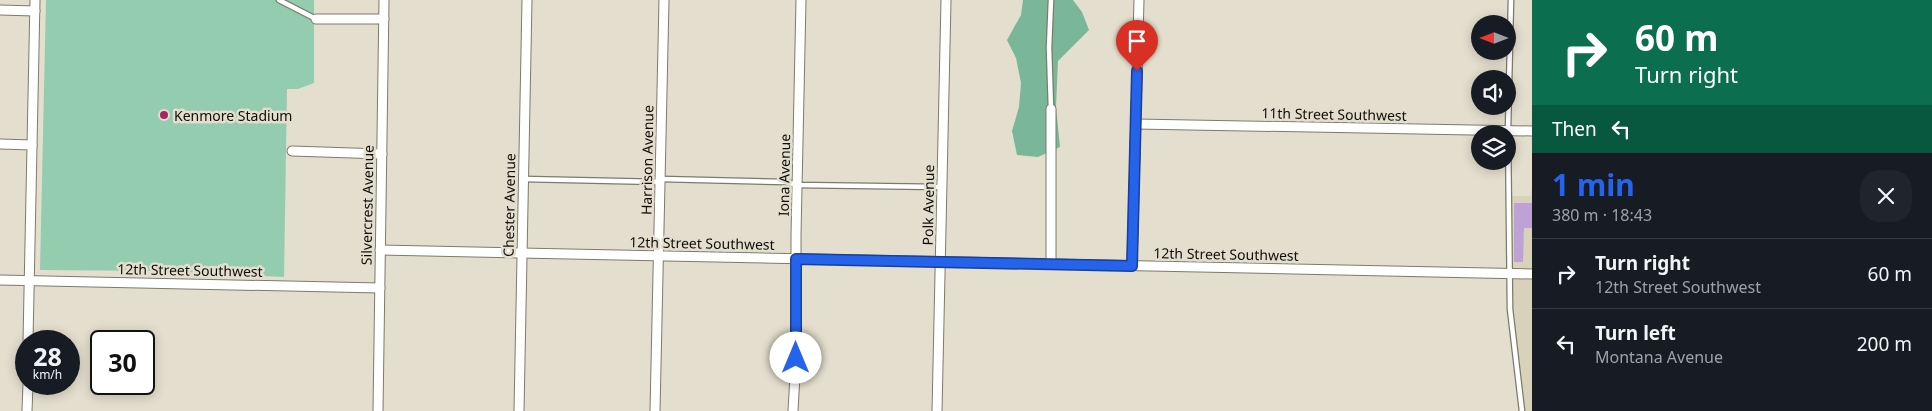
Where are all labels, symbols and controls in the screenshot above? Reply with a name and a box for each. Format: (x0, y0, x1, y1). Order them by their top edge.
text: 60 m (1635, 14, 1718, 61)
north arrow (1471, 15, 1516, 60)
map controls (1471, 15, 1516, 170)
pin (1116, 20, 1158, 71)
icon: right (1552, 20, 1617, 85)
icon: arrive (1123, 27, 1151, 55)
text: Turn right (1635, 59, 1738, 89)
button: sound (1471, 70, 1516, 115)
street label: 11th Street Southwest (1261, 103, 1407, 125)
street label: Harrison Avenue (637, 105, 657, 215)
place label: Kenmore Stadium (174, 106, 292, 125)
marker: Kenmore Stadium (158, 109, 170, 121)
icon: left (1607, 115, 1635, 143)
text: Then (1552, 116, 1597, 142)
button: layers (1471, 125, 1516, 170)
street label: Iona Avenue (774, 133, 794, 216)
street label: Silvercrest Avenue (356, 145, 378, 265)
street label: Chester Avenue (499, 153, 519, 257)
street label: Polk Avenue (918, 164, 938, 246)
text: 1 min (1552, 164, 1635, 205)
button: close (1860, 170, 1912, 222)
text: 380 m · 18:43 (1552, 204, 1652, 226)
street label: 12th Street Southwest (629, 232, 775, 254)
street label: 12th Street Southwest (1153, 243, 1299, 265)
text: Turn right (1595, 250, 1690, 276)
street label: 12th Street Southwest (117, 259, 263, 281)
icon: right (1552, 260, 1580, 288)
text: 60 m (1868, 261, 1912, 287)
text: 12th Street Southwest (1595, 276, 1761, 298)
text: Turn left (1595, 320, 1676, 346)
speed limit sign: 30 (90, 330, 155, 395)
icon: left (1552, 330, 1580, 358)
position arrow (769, 331, 821, 383)
text: 200 m (1857, 331, 1912, 357)
text: 28 (33, 339, 62, 373)
text: Montana Avenue (1595, 346, 1723, 368)
text: km/h (33, 366, 62, 383)

